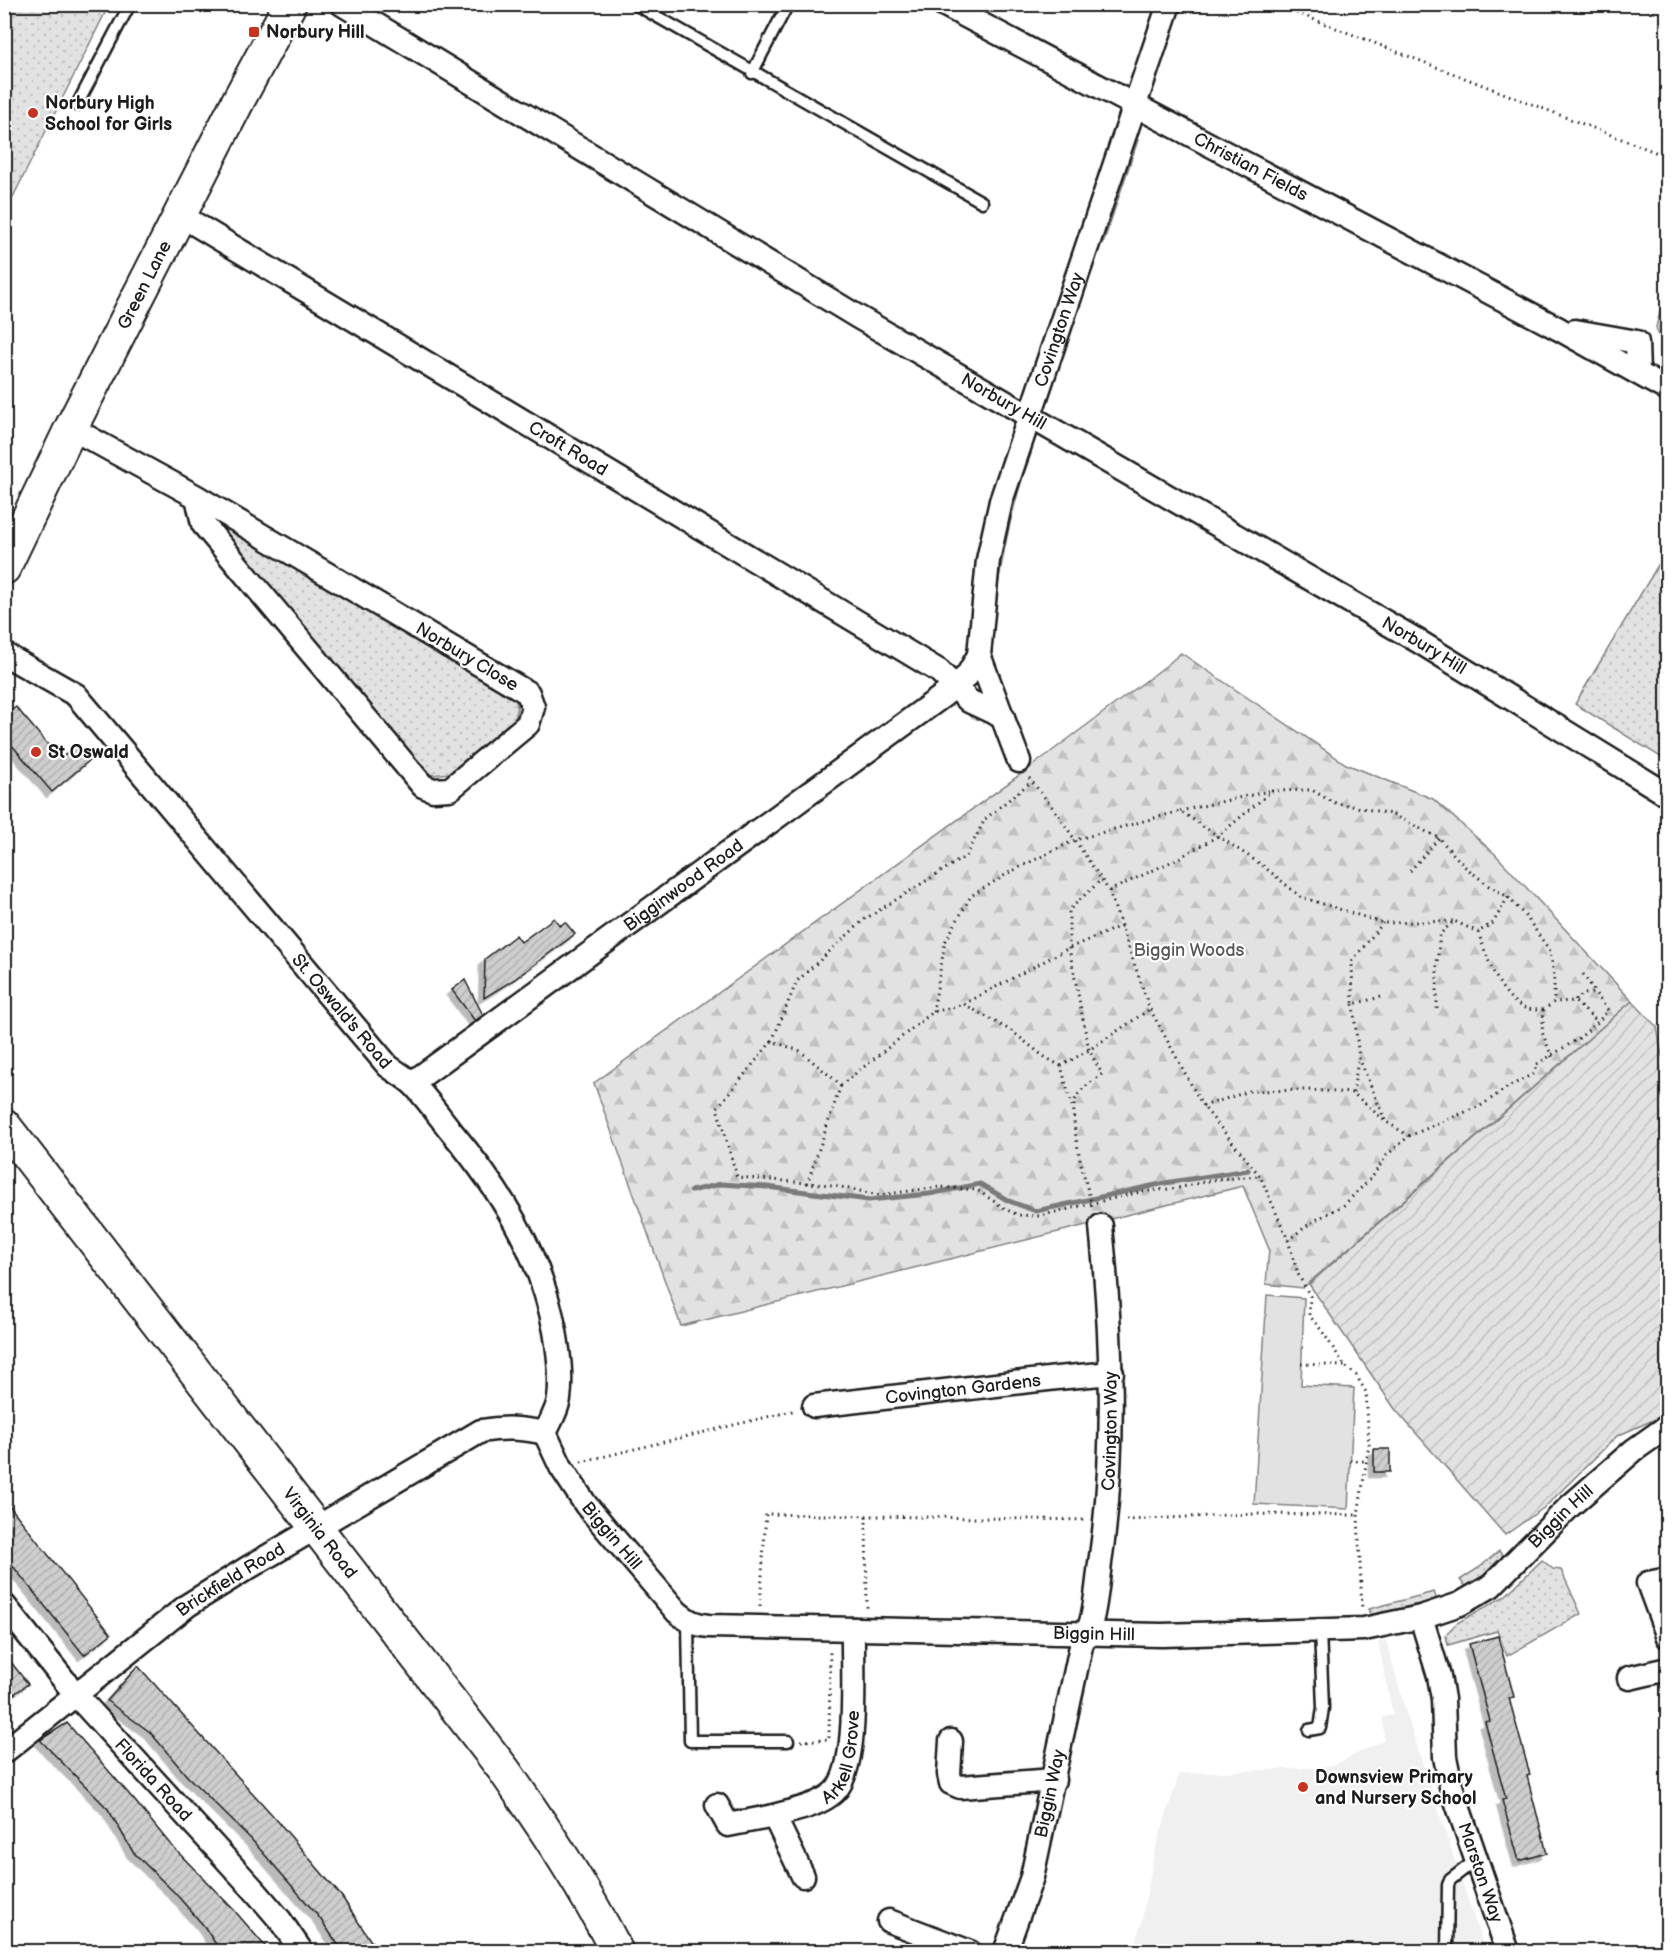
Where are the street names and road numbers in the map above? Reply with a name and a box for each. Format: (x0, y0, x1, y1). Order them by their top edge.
street label: Christian Fields (1190, 128, 1312, 205)
street label: Green Lane (113, 237, 176, 333)
street label: Covington Way (1030, 269, 1088, 390)
street label: Norbury Hill (957, 369, 1050, 434)
street label: Croft Road (525, 416, 612, 480)
street label: Norbury Hill (1378, 612, 1470, 679)
street label: Norbury Close (412, 618, 522, 696)
street label: Bigginwood Road (620, 834, 747, 936)
street label: St. Oswald's Road (288, 949, 396, 1073)
street label: Covington Gardens (884, 1369, 1042, 1408)
street label: Covington Way (1097, 1370, 1121, 1492)
street label: Biggin Hill (1524, 1480, 1597, 1553)
street label: Virginia Road (278, 1483, 362, 1582)
street label: Biggin Hill (577, 1497, 646, 1573)
street label: Brickfield Road (172, 1538, 288, 1621)
street label: Biggin Hill (1053, 1622, 1135, 1645)
street label: Arkell Grove (818, 1710, 864, 1808)
street label: Florida Road (110, 1734, 196, 1825)
street label: Biggin Way (1030, 1747, 1069, 1840)
street label: Marston Way (1454, 1820, 1508, 1926)

